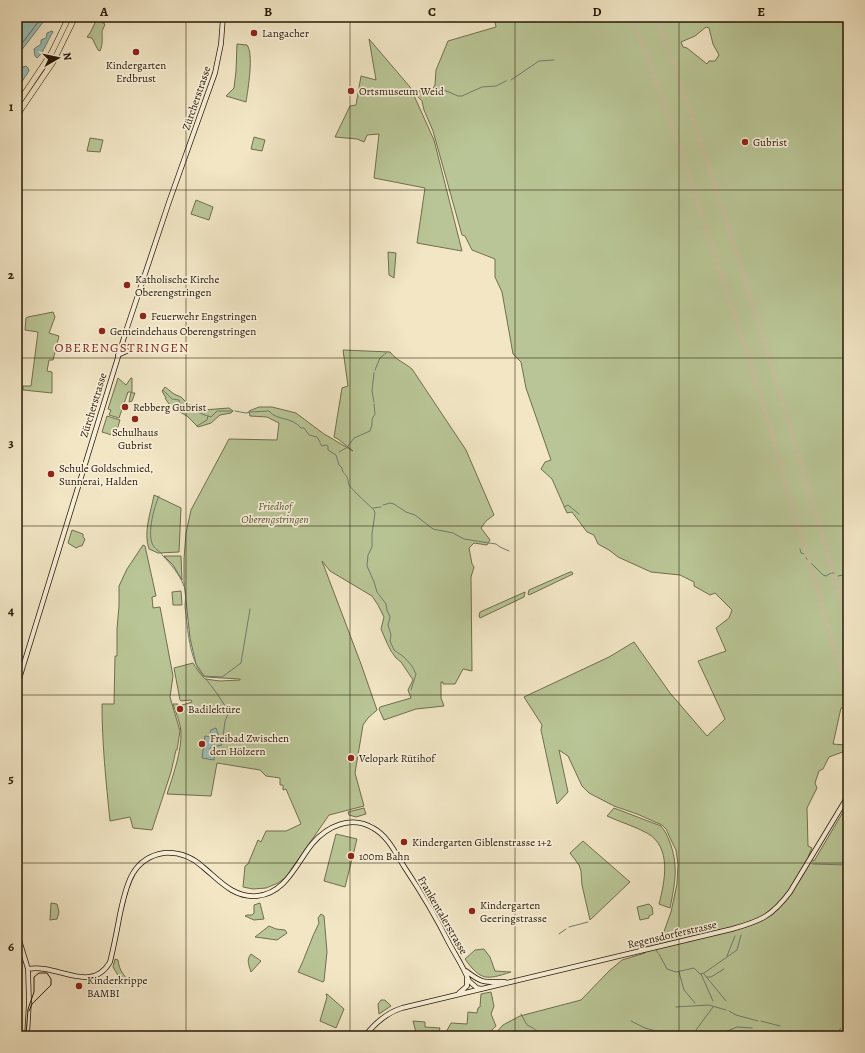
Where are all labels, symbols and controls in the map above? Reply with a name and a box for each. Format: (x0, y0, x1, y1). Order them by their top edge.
text: A (99, 3, 109, 20)
text: B (264, 3, 272, 20)
text: C (428, 3, 436, 20)
text: D (592, 3, 602, 20)
text: E (757, 3, 765, 20)
place label: Langacher (262, 26, 309, 41)
marker: Langacher (249, 28, 259, 38)
north arrow (38, 38, 78, 78)
marker: Kindergarten Erdbrust (131, 47, 141, 57)
text: N (59, 51, 75, 62)
place label: Kindergarten Erdbrust (106, 58, 166, 86)
street label: Zürcherstrasse (178, 64, 214, 132)
place label: Ortsmuseum Weid (359, 84, 444, 99)
marker: Ortsmuseum Weid (346, 86, 356, 96)
text: 1 (9, 98, 14, 115)
place label: Gubrist (753, 135, 787, 150)
marker: Gubrist (740, 137, 750, 147)
text: 2 (8, 266, 15, 283)
place label: Katholische Kirche Oberengstringen (135, 272, 219, 300)
marker: Katholische Kirche Oberengstringen (122, 280, 132, 290)
place label: Feuerwehr Engstringen (151, 309, 257, 324)
marker: Feuerwehr Engstringen (138, 311, 148, 321)
place label: Gemeindehaus Oberengstringen (110, 324, 256, 339)
marker: Gemeindehaus Oberengstringen (97, 326, 107, 336)
district label: OBERENGSTRINGEN (55, 339, 189, 356)
street label: Zürcherstrasse (77, 371, 110, 439)
place label: Rebberg Gubrist (133, 400, 207, 415)
marker: Rebberg Gubrist (120, 402, 130, 412)
marker: Schulhaus Gubrist (130, 414, 140, 424)
place label: Schulhaus Gubrist (112, 425, 158, 453)
text: 3 (8, 434, 14, 451)
place label: Schule Goldschmied, Sunnerai, Halden (59, 461, 153, 489)
marker: Schule Goldschmied, Sunnerai, Halden (46, 469, 56, 479)
park label: Friedhof Oberengstringen (241, 499, 309, 527)
text: 4 (8, 602, 14, 619)
place label: Badilektüre (188, 702, 240, 717)
marker: Badilektüre (175, 704, 185, 714)
place label: Freibad Zwischen den Hölzern (210, 731, 289, 759)
marker: Freibad Zwischen den Hölzern (197, 739, 207, 749)
place label: Velopark Rütihof (358, 751, 436, 766)
marker: Velopark Rütihof (346, 753, 356, 763)
text: 5 (8, 770, 14, 787)
place label: Kindergarten Giblenstrasse 1+2 (412, 835, 552, 850)
marker: Kindergarten Giblenstrasse 1+2 (399, 837, 409, 847)
place label: 100m Bahn (359, 849, 409, 864)
marker: 100m Bahn (346, 851, 356, 861)
street label: Frankentalerstrasse (414, 873, 471, 957)
place label: Kindergarten Geeringstrasse (480, 898, 547, 926)
marker: Kindergarten Geeringstrasse (467, 906, 477, 916)
street label: Regensdorferstrasse (626, 917, 718, 952)
text: 6 (8, 938, 14, 955)
place label: Kinderkrippe BAMBI (87, 973, 147, 1001)
marker: Kinderkrippe BAMBI (74, 981, 84, 991)

